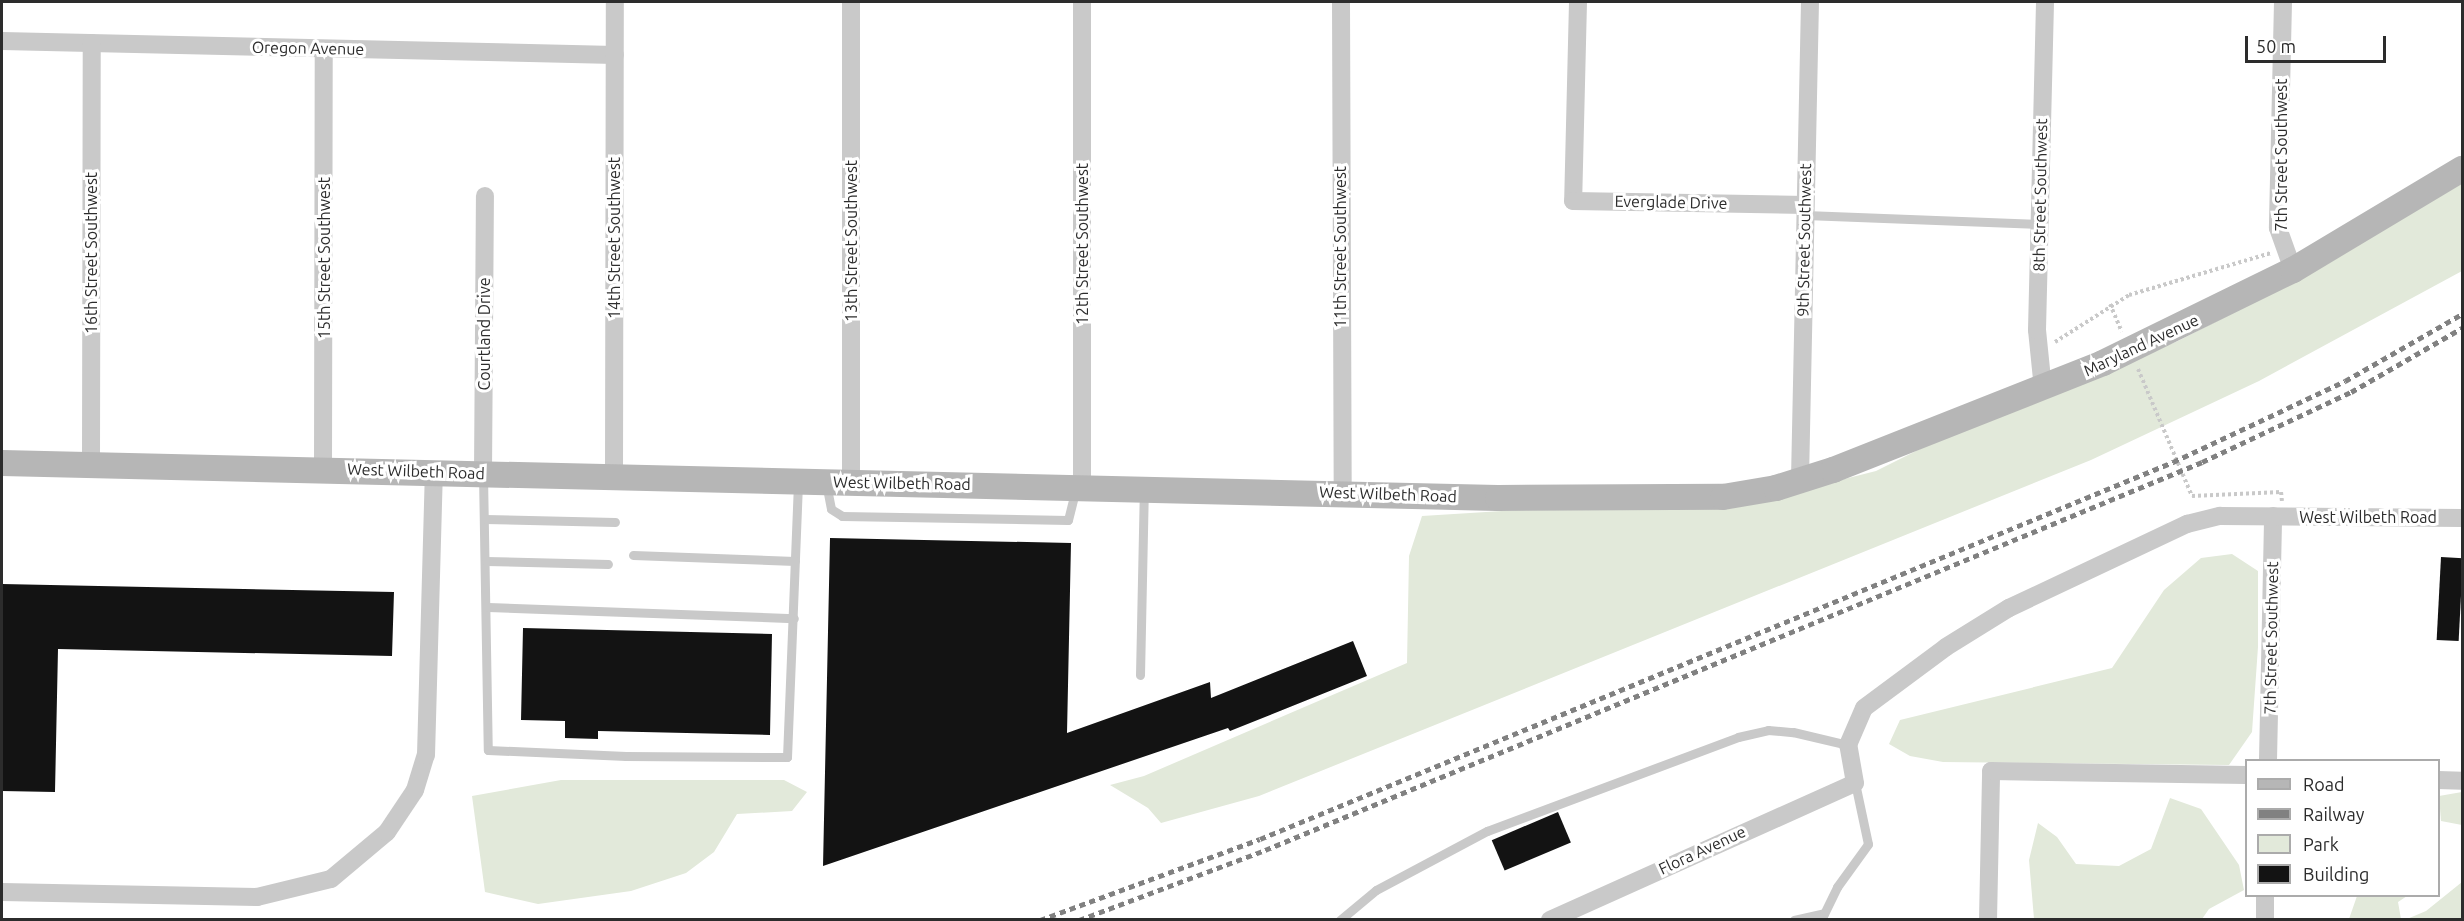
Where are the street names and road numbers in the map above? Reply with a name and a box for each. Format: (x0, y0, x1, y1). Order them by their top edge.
street label: Oregon Avenue (252, 37, 364, 59)
street label: 7th Street Southwest (2271, 78, 2291, 232)
street label: 8th Street Southwest (2029, 118, 2051, 272)
street label: 14th Street Southwest (604, 157, 624, 319)
street label: 13th Street Southwest (841, 160, 861, 322)
street label: 12th Street Southwest (1072, 163, 1092, 325)
street label: 9th Street Southwest (1793, 163, 1815, 317)
street label: 11th Street Southwest (1330, 166, 1350, 328)
street label: 16th Street Southwest (81, 172, 101, 334)
street label: 15th Street Southwest (314, 177, 334, 339)
street label: Everglade Drive (1614, 191, 1728, 213)
street label: Courtland Drive (474, 277, 494, 391)
street label: Maryland Avenue (2080, 310, 2202, 380)
street label: West Wilbeth Road (347, 459, 485, 483)
street label: West Wilbeth Road (833, 472, 971, 494)
street label: West Wilbeth Road (1319, 482, 1457, 506)
street label: West Wilbeth Road (2299, 507, 2437, 527)
street label: 7th Street Southwest (2260, 561, 2282, 715)
street label: Flora Avenue (1655, 821, 1749, 879)

